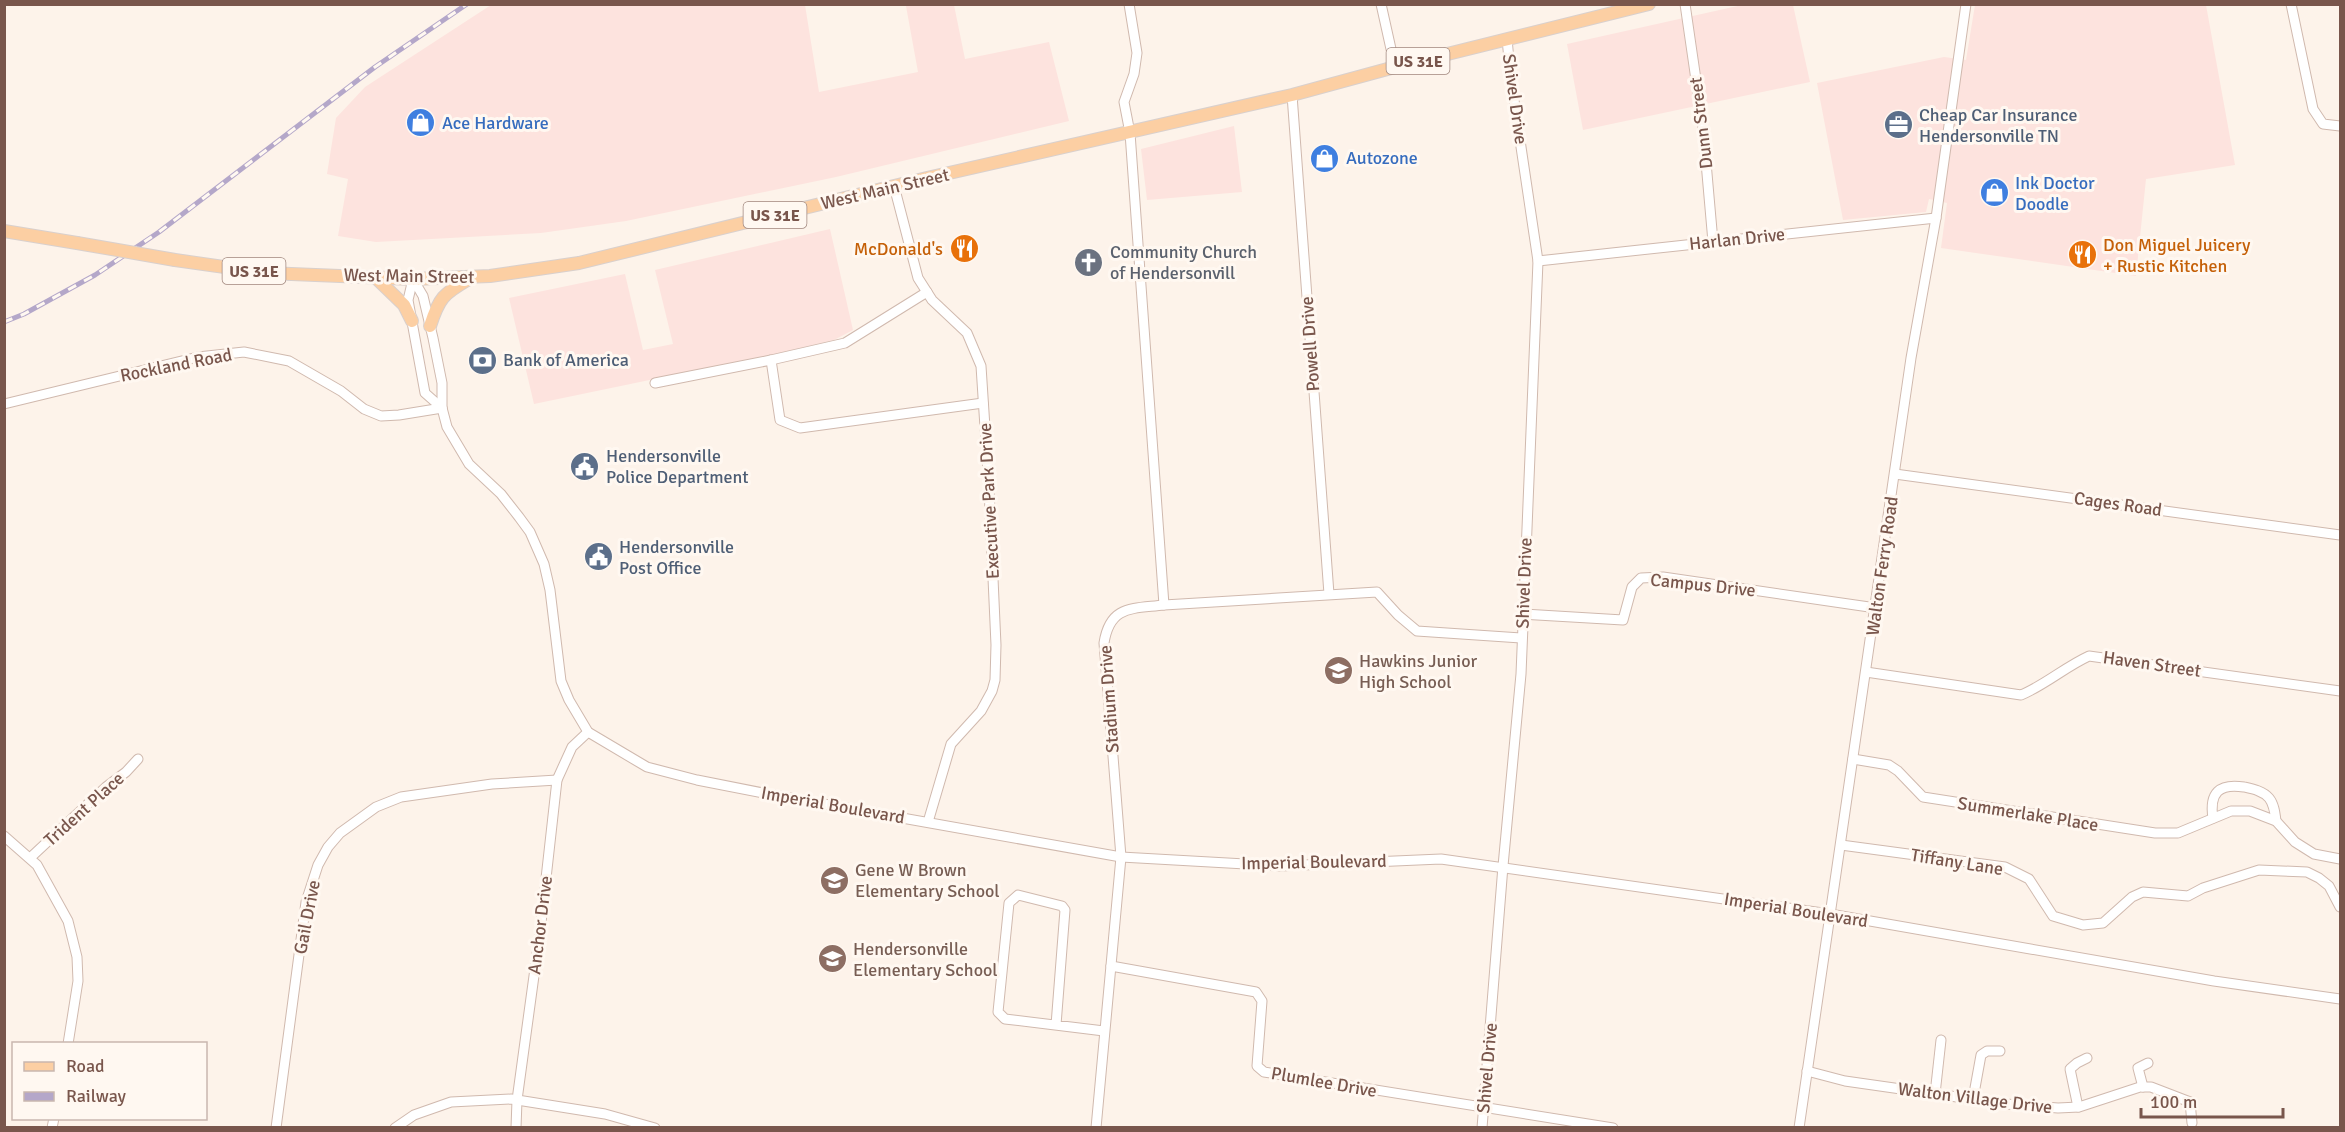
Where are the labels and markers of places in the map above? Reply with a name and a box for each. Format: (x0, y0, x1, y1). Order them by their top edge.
place label: Cheap Car Insurance Hendersonville TN (1919, 104, 2077, 147)
shop icon: Ace Hardware (405, 107, 437, 139)
office icon: Cheap Car Insurance Hendersonville TN (1882, 109, 1914, 141)
place label: Ace Hardware (442, 112, 549, 134)
shop icon: Autozone (1309, 142, 1341, 174)
place label: Autozone (1346, 147, 1418, 169)
place label: Ink Doctor Doodle (2015, 172, 2095, 215)
shop icon: Ink Doctor Doodle (1978, 177, 2010, 209)
restaurant icon: McDonald's (948, 233, 980, 265)
place label: Don Miguel Juicery + Rustic Kitchen (2103, 234, 2251, 277)
place label: McDonald's (854, 238, 943, 260)
restaurant icon: Don Miguel Juicery + Rustic Kitchen (2066, 239, 2098, 271)
place label: Community Church of Hendersonvill (1110, 241, 1257, 284)
church icon: Community Church of Hendersonvill (1073, 246, 1105, 278)
bank icon: Bank of America (466, 344, 498, 376)
place label: Bank of America (503, 349, 629, 371)
place label: Hendersonville Police Department (606, 445, 749, 488)
public building icon: Hendersonville Police Department (569, 450, 601, 482)
place label: Hendersonville Post Office (619, 536, 734, 579)
public building icon: Hendersonville Post Office (582, 541, 614, 573)
place label: Hawkins Junior High School (1359, 650, 1477, 693)
school or university icon: Hawkins Junior High School (1322, 655, 1354, 687)
place label: Gene W Brown Elementary School (855, 859, 1000, 902)
school or university icon: Gene W Brown Elementary School (818, 864, 850, 896)
place label: Hendersonville Elementary School (853, 938, 998, 981)
school or university icon: Hendersonville Elementary School (816, 943, 848, 975)

